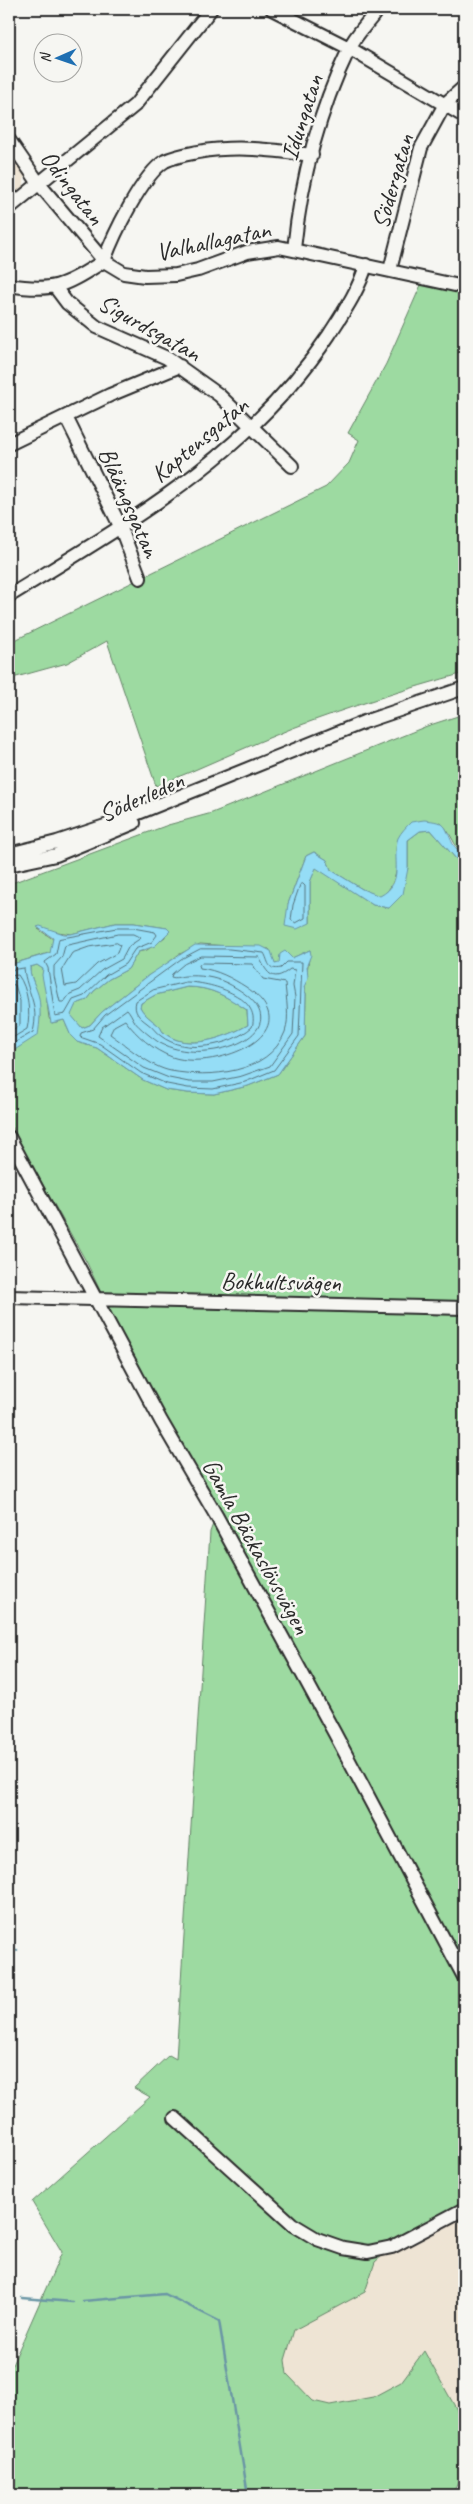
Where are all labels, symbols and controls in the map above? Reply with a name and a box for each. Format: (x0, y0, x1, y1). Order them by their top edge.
north arrow (32, 32, 82, 82)
text: N (37, 51, 54, 63)
street label: Idungatan (273, 70, 331, 164)
street label: Södergatan (364, 130, 422, 232)
street label: Odingatan (33, 144, 112, 232)
street label: Valhallagatan (153, 213, 274, 269)
street label: Sigurdsgatan (93, 287, 207, 369)
street label: Kaptensgatan (144, 389, 256, 490)
street label: Blåängsgatan (91, 442, 168, 564)
street label: Söderleden (94, 764, 189, 830)
street label: Bokhultsvägen (221, 1265, 342, 1299)
street label: Gamla Bäckaslövsvägen (195, 1453, 318, 1641)

